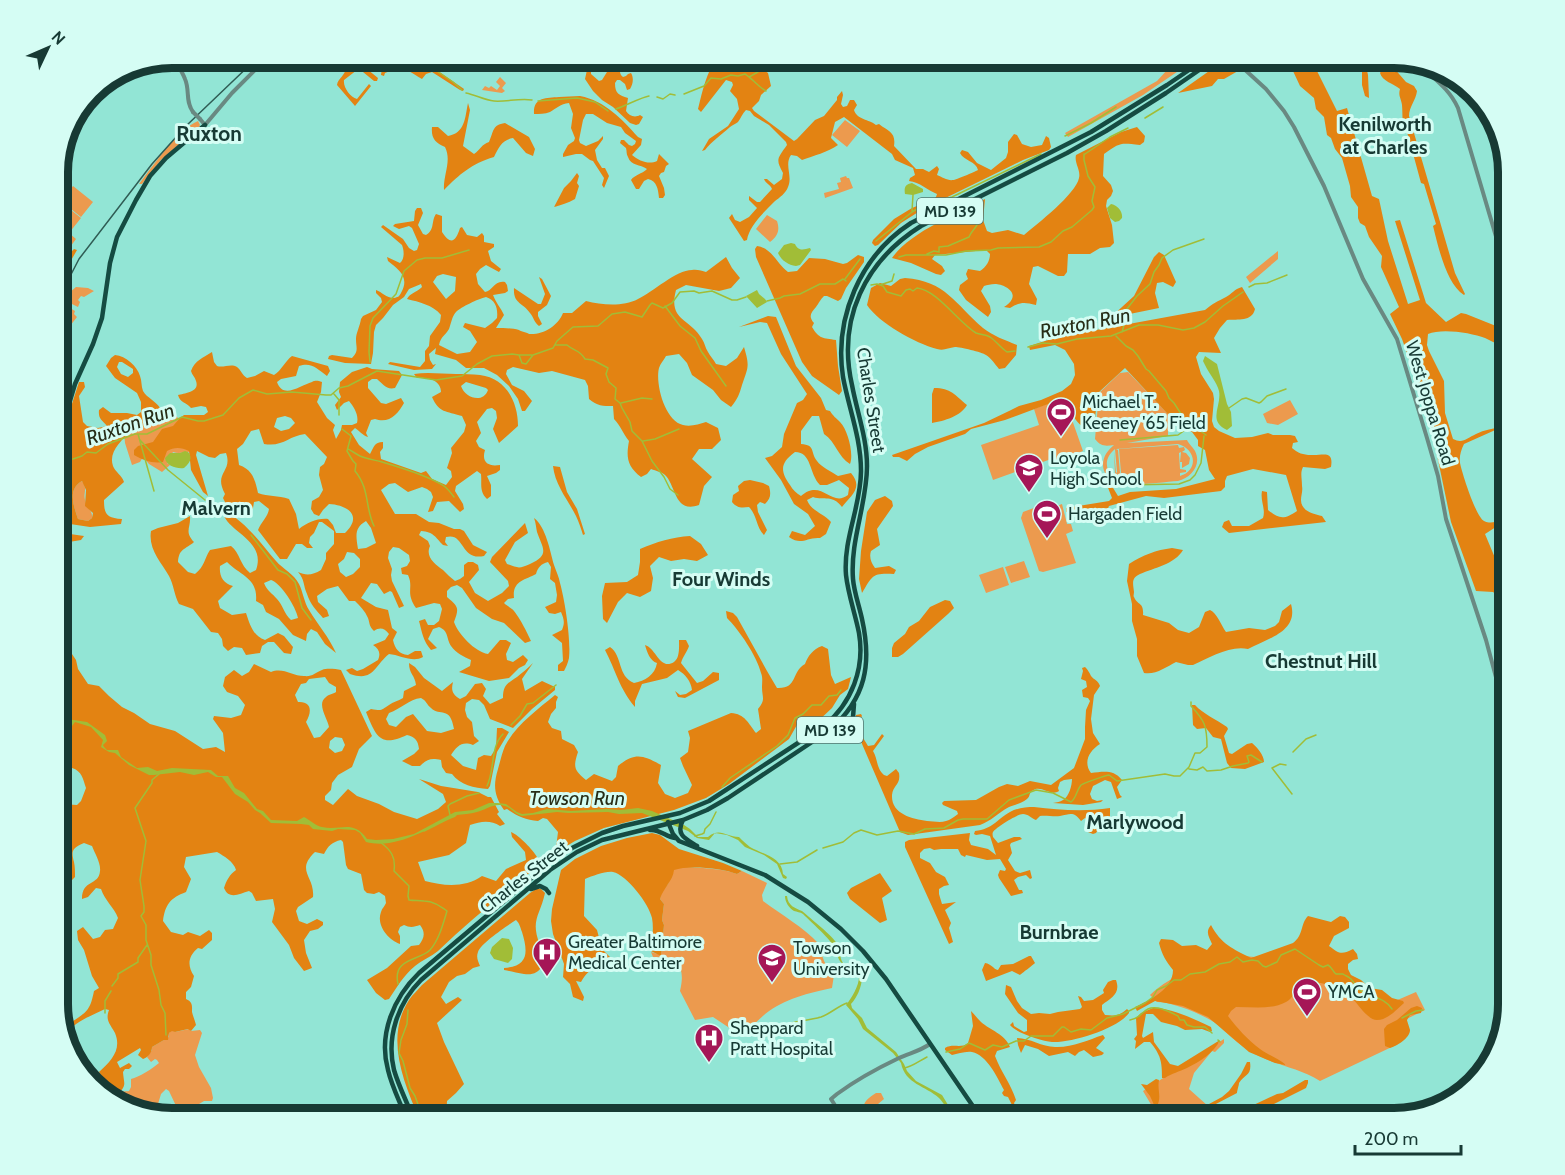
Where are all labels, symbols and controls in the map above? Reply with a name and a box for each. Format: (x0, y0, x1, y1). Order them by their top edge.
north arrow (18, 18, 78, 78)
text: N (48, 27, 69, 49)
district label: Kenilworth at Charles (1338, 112, 1432, 159)
district label: Ruxton (176, 121, 242, 146)
road number: MD 139 (917, 198, 983, 224)
water label: Ruxton Run (1038, 302, 1132, 344)
street label: West Joppa Road (1401, 338, 1459, 468)
street label: Charles Street (852, 346, 890, 454)
place label: Michael T. Keeney '65 Field (1082, 391, 1206, 434)
sports icon: Michael T. Keeney '65 Field (1045, 396, 1077, 438)
water label: Ruxton Run (83, 398, 177, 450)
place label: Loyola High School (1050, 447, 1142, 490)
school or university icon: Loyola High School (1013, 452, 1045, 494)
district label: Malvern (181, 496, 251, 520)
sports icon: Hargaden Field (1031, 498, 1063, 540)
place label: Hargaden Field (1068, 503, 1182, 525)
district label: Four Winds (672, 567, 770, 591)
district label: Chestnut Hill (1265, 649, 1377, 673)
road number: MD 139 (797, 717, 863, 743)
water label: Towson Run (529, 786, 625, 810)
district label: Marlywood (1086, 810, 1184, 834)
street label: Charles Street (475, 836, 573, 918)
district label: Burnbrae (1019, 920, 1099, 944)
place label: Greater Baltimore Medical Center (568, 931, 702, 974)
hospital icon: Greater Baltimore Medical Center (531, 936, 563, 978)
place label: Towson University (793, 937, 870, 980)
school or university icon: Towson University (756, 942, 788, 984)
sports icon: YMCA (1291, 976, 1323, 1018)
place label: YMCA (1327, 981, 1374, 1003)
place label: Sheppard Pratt Hospital (730, 1017, 834, 1060)
hospital icon: Sheppard Pratt Hospital (693, 1022, 725, 1064)
scale bar (1355, 1118, 1462, 1156)
text: 200 m (1364, 1128, 1418, 1150)

